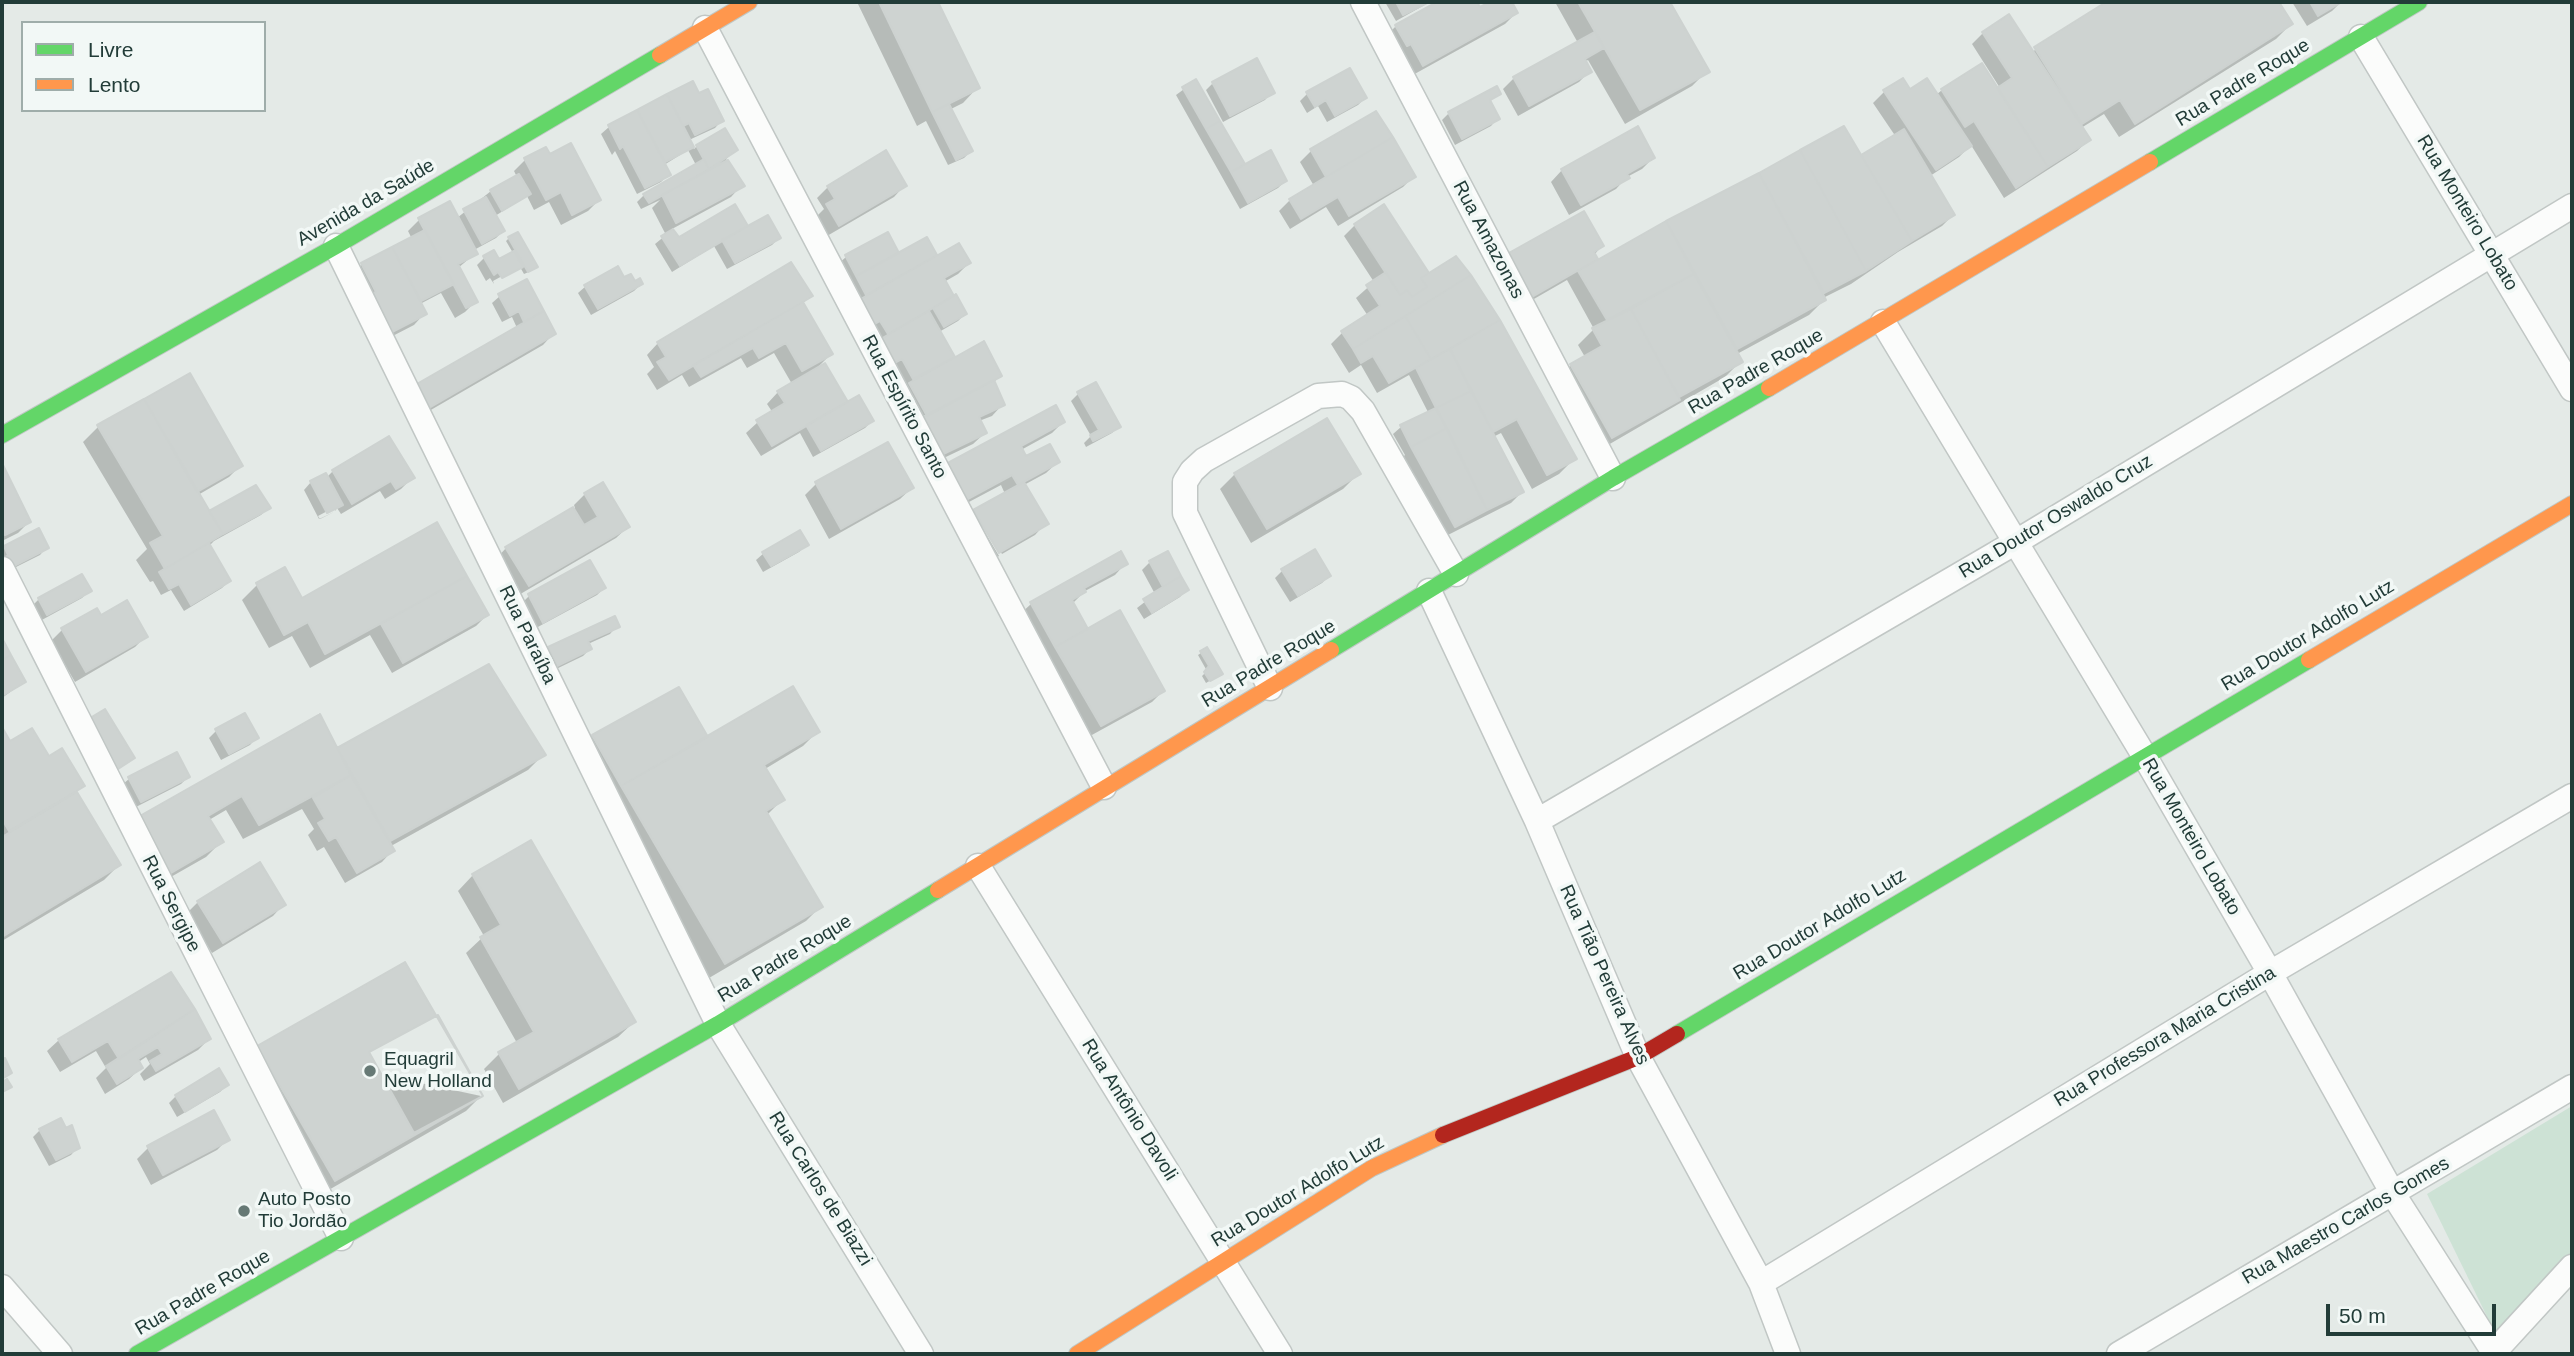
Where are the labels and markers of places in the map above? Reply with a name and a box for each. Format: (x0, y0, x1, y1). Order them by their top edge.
place label: Equagril New Holland (384, 1049, 492, 1093)
marker: Equagril New Holland (362, 1063, 378, 1079)
place label: Auto Posto Tio Jordão (258, 1189, 351, 1233)
marker: Auto Posto Tio Jordão (236, 1203, 252, 1219)

